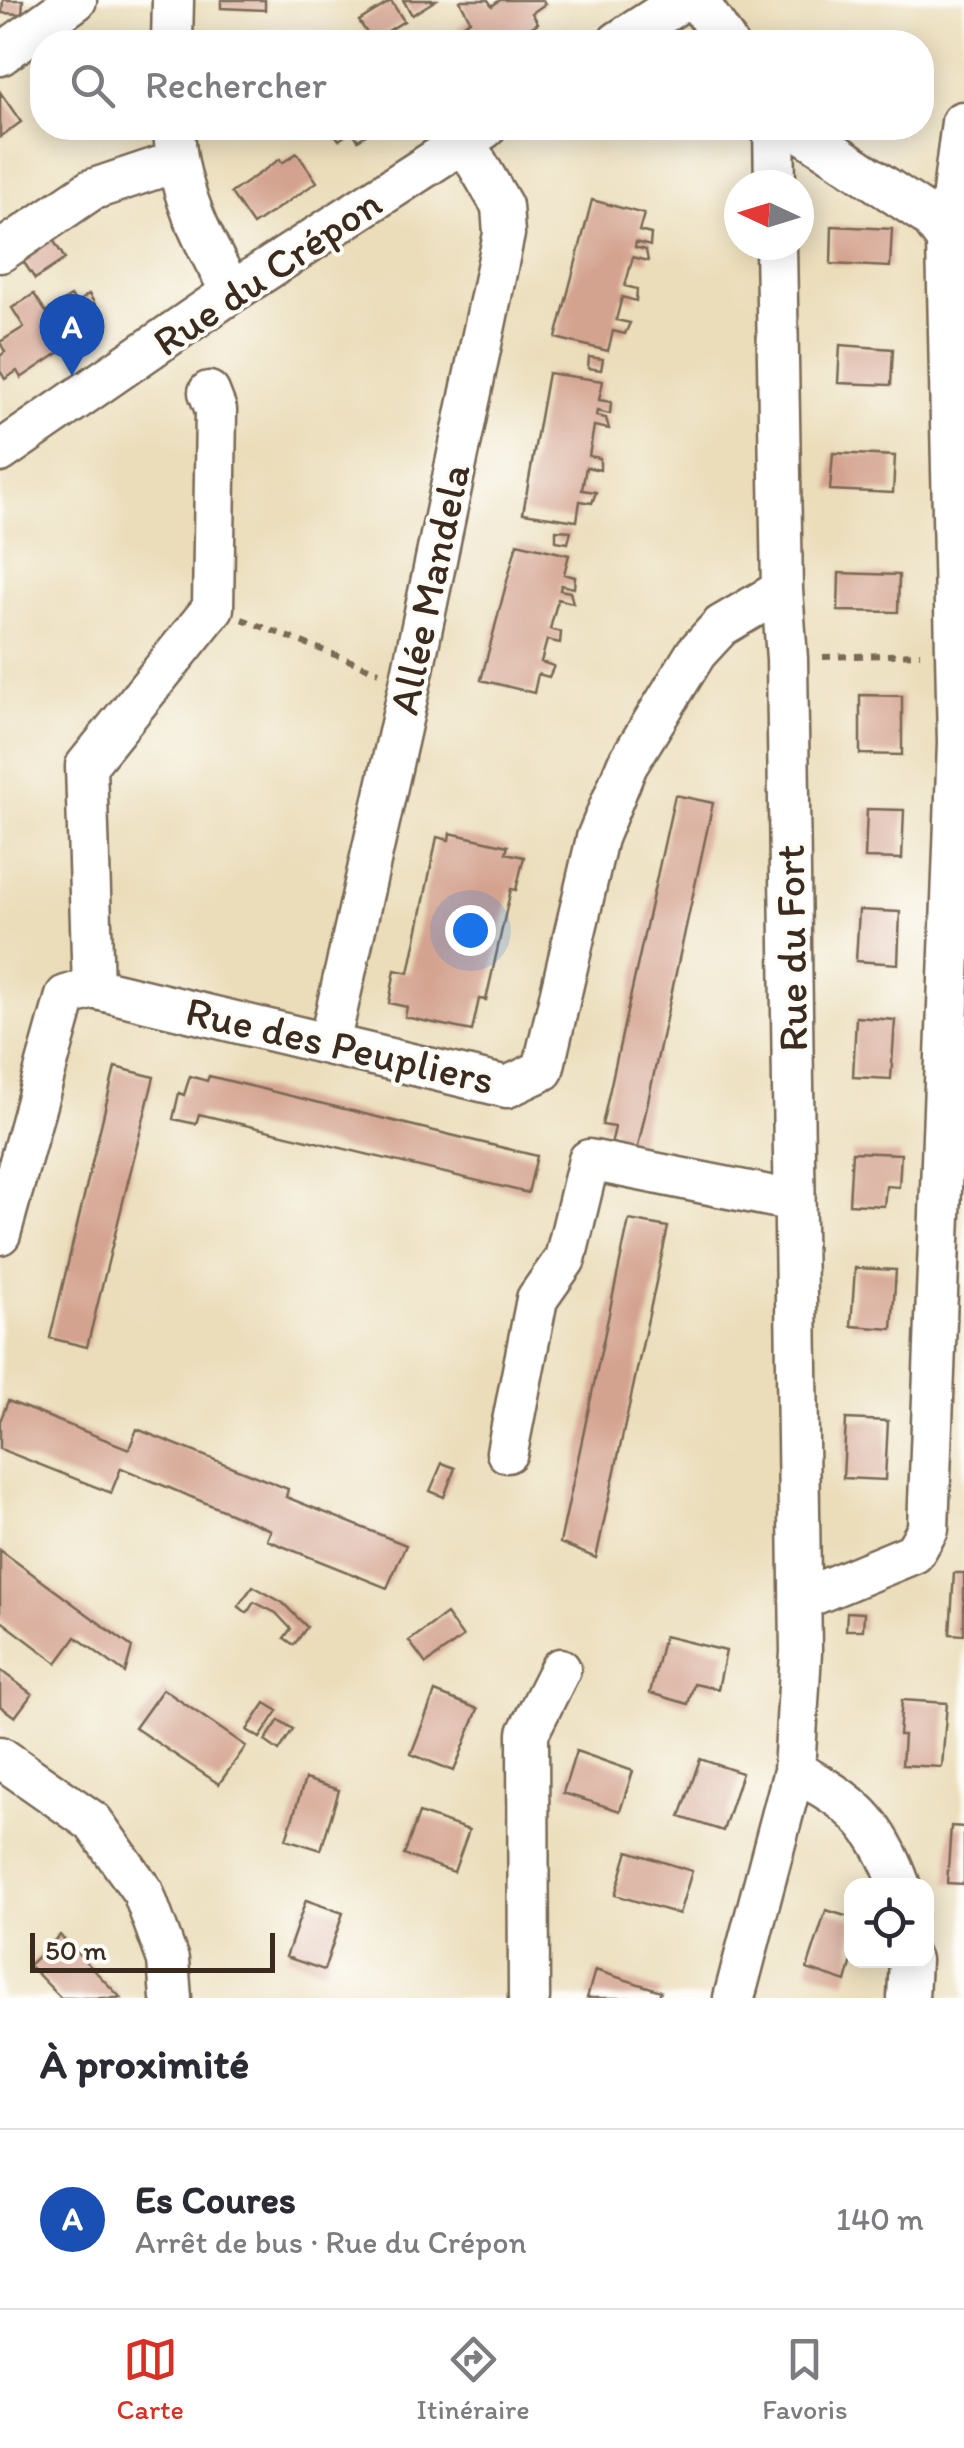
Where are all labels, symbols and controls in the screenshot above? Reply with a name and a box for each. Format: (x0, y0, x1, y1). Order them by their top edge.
search box (30, 30, 934, 140)
icon: search (65, 58, 120, 113)
text: Rechercher (145, 62, 327, 108)
north arrow (724, 170, 814, 260)
street label: Rue du Crépon (143, 177, 391, 367)
pin: A (40, 294, 104, 376)
street label: Allée Mandela (378, 459, 480, 719)
street label: Rue du Fort (764, 844, 818, 1052)
your location (445, 905, 496, 956)
street label: Rue des Peupliers (181, 985, 499, 1105)
map controls (844, 1878, 934, 1968)
button: locate (844, 1878, 934, 1968)
scale bar (30, 1928, 275, 1972)
text: 50 m (45, 1933, 107, 1967)
text: À proximité (40, 2038, 249, 2089)
text: Es Coures (135, 2177, 296, 2223)
text: A (62, 2200, 83, 2238)
text: 140 m (836, 2200, 924, 2238)
text: Arrêt de bus · Rue du Crépon (135, 2223, 527, 2261)
tab: Carte (116, 2332, 184, 2426)
tab: Itinéraire (417, 2332, 530, 2426)
tab: Favoris (762, 2332, 848, 2426)

